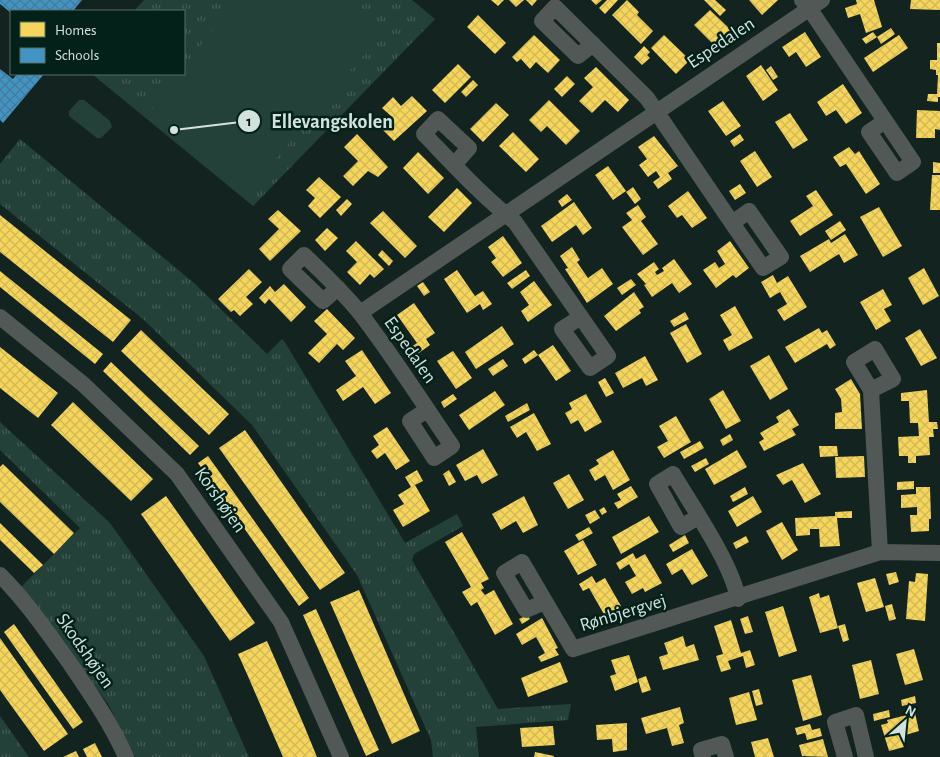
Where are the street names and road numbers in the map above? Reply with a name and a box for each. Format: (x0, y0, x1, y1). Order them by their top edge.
street label: Espedalen (684, 14, 758, 72)
street label: Espedalen (380, 313, 440, 387)
street label: Korshøjen (191, 464, 249, 536)
street label: Rønbjergvej (578, 591, 668, 635)
street label: Skodshøjen (53, 610, 117, 692)

